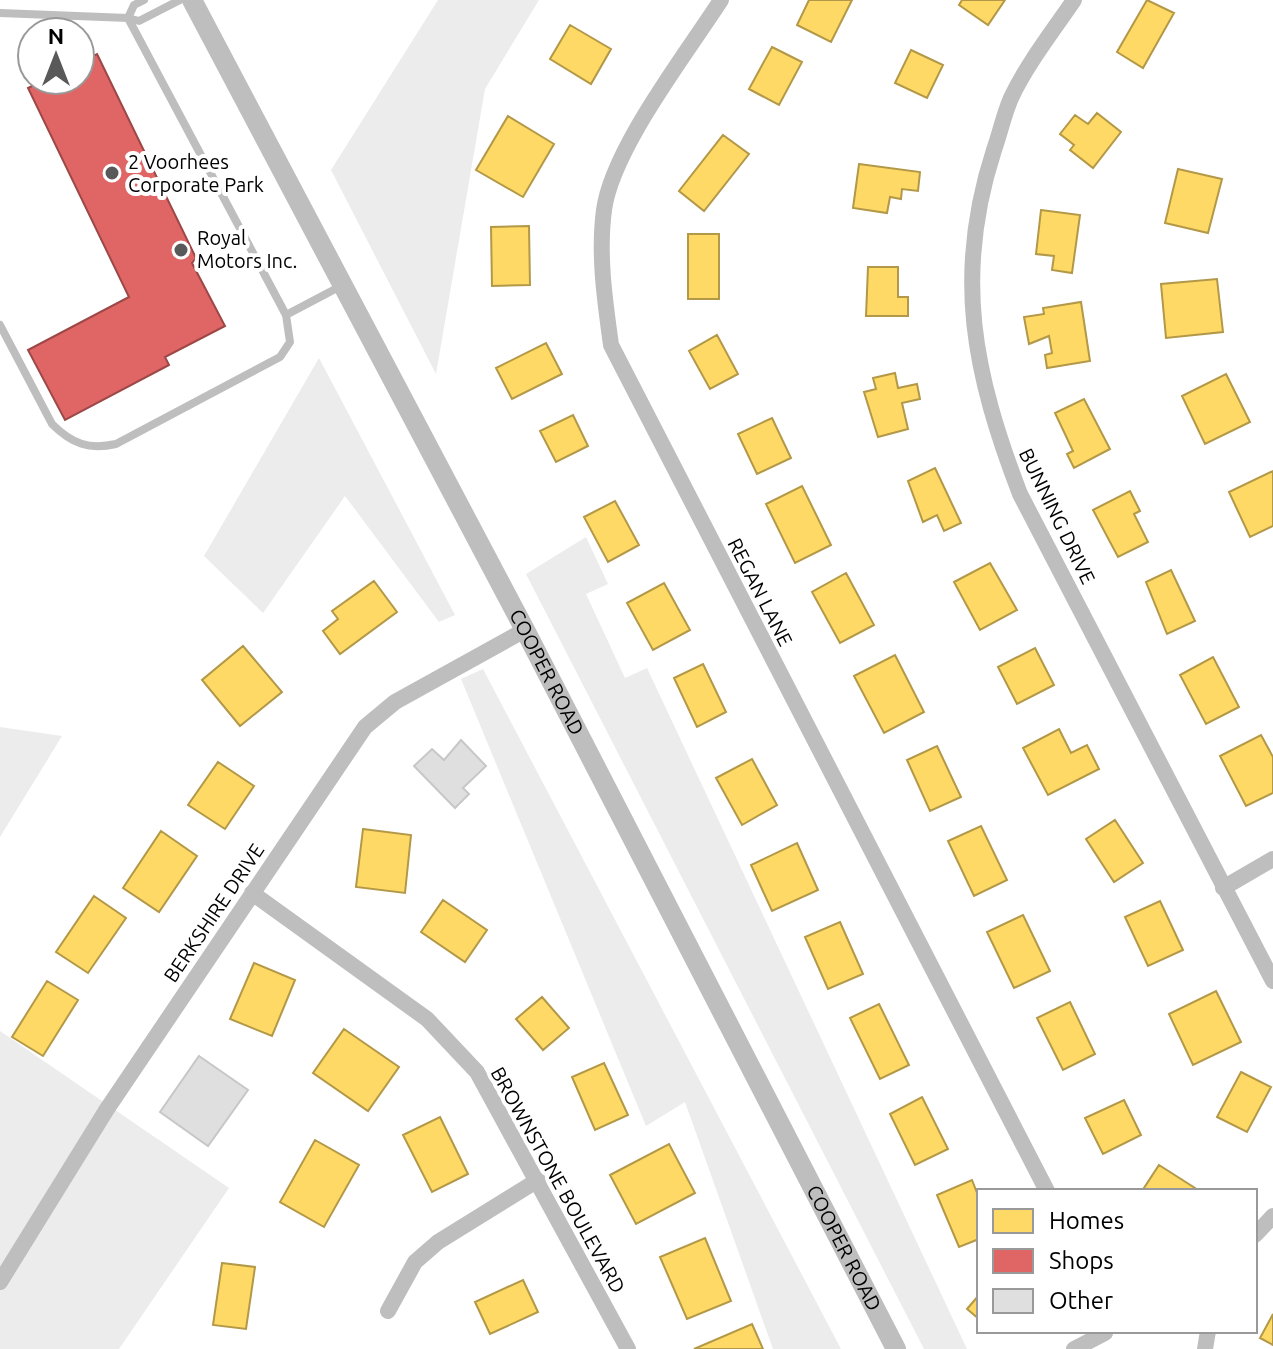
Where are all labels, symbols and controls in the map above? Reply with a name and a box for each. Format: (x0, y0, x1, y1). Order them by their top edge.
north arrow (16, 16, 96, 96)
text: N (48, 23, 64, 48)
place label: 2 Voorhees Corporate Park (128, 150, 264, 196)
marker: 2 Voorhees Corporate Park (103, 164, 121, 182)
place label: Royal Motors Inc. (197, 226, 297, 272)
marker: Royal Motors Inc. (172, 241, 190, 259)
street label: BUNNING DRIVE (1015, 444, 1100, 587)
street label: REGAN LANE (723, 534, 797, 649)
street label: COOPER ROAD (505, 605, 589, 739)
street label: BERKSHIRE DRIVE (159, 839, 268, 986)
street label: BROWNSTONE BOULEVARD (487, 1063, 630, 1297)
street label: COOPER ROAD (802, 1181, 886, 1314)
legend (977, 1189, 1257, 1333)
text: Homes (1049, 1207, 1124, 1234)
text: Shops (1049, 1247, 1114, 1274)
text: Other (1049, 1287, 1113, 1314)

